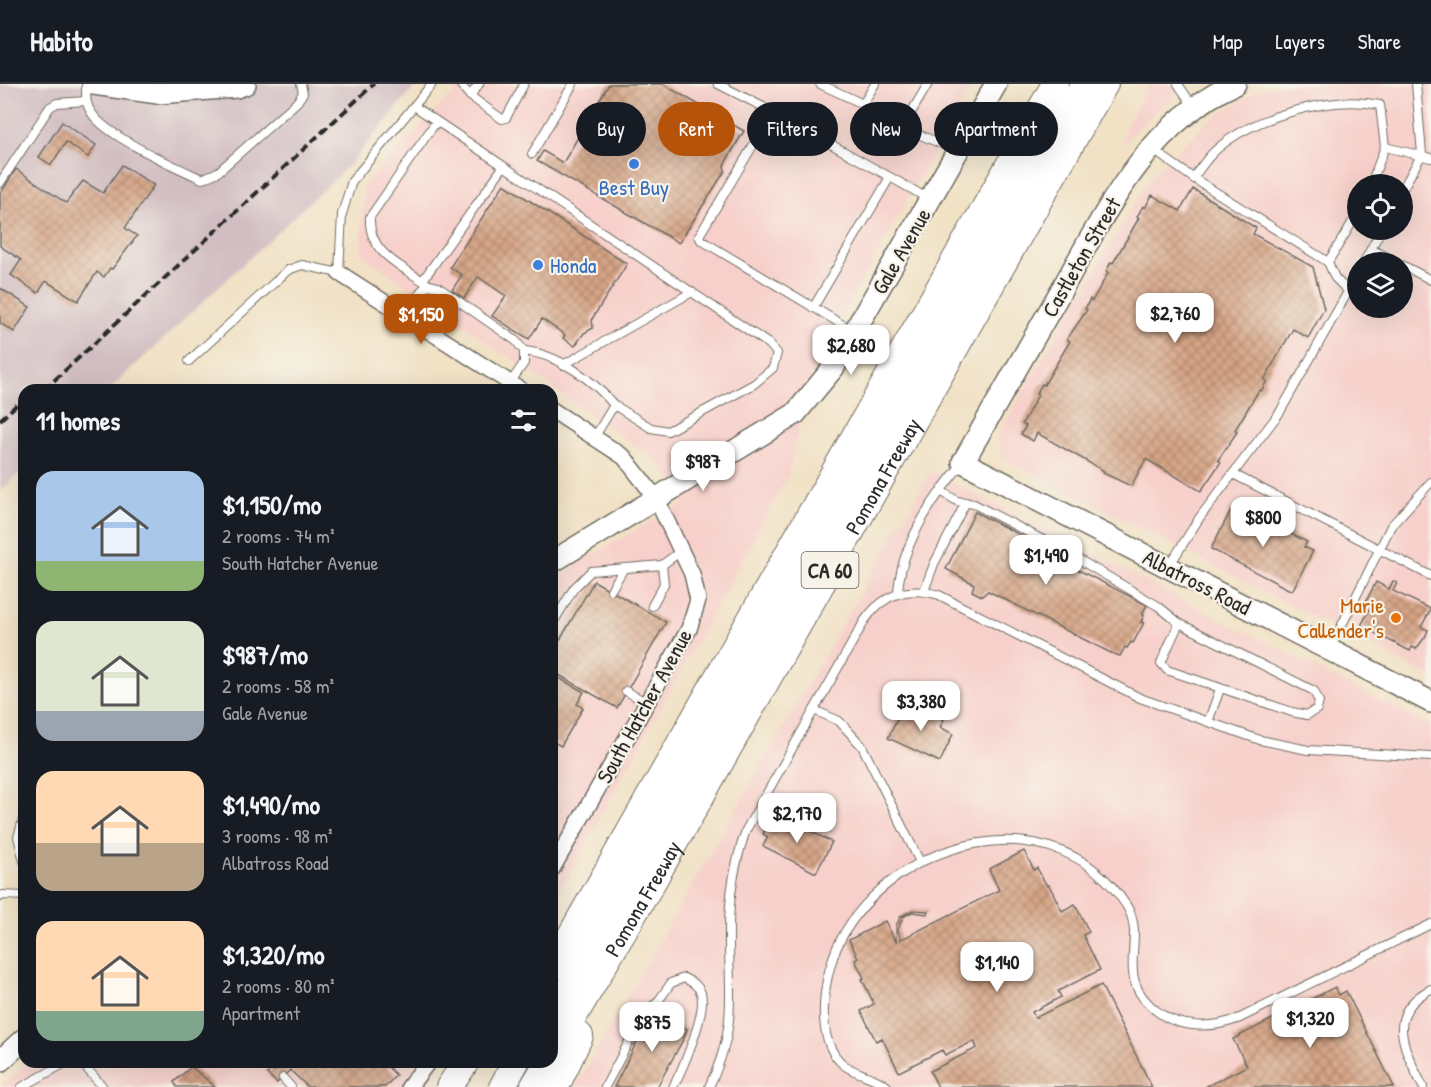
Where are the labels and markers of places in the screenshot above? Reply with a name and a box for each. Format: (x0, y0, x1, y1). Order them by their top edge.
marker: Best Buy (627, 157, 641, 171)
place label: Best Buy (599, 172, 669, 202)
place label: Honda (550, 250, 597, 280)
marker: Honda (531, 258, 545, 272)
pin: $2,760 (1126, 293, 1224, 344)
pin: $1,150 (372, 294, 470, 345)
pin: $2,680 (802, 325, 900, 376)
pin: $987 (667, 441, 739, 492)
pin: $800 (1227, 497, 1299, 548)
pin: $1,490 (997, 535, 1095, 586)
place label: Marie Callender's (1297, 590, 1384, 645)
marker: Marie Callender's (1389, 611, 1403, 625)
pin: $3,380 (872, 681, 970, 732)
pin: $2,170 (748, 793, 846, 844)
pin: $1,140 (948, 942, 1046, 993)
pin: $1,320 (1261, 998, 1359, 1049)
pin: $875 (616, 1002, 688, 1053)

